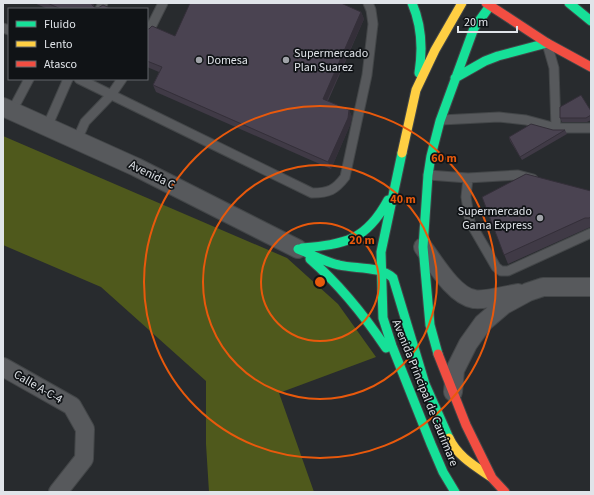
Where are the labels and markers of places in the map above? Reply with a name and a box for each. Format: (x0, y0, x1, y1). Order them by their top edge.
place label: Supermercado Plan Suarez (294, 45, 368, 76)
place label: Domesa (207, 52, 248, 69)
marker: Domesa (194, 55, 204, 65)
marker: Supermercado Plan Suarez (281, 55, 291, 65)
place label: Supermercado Gama Express (458, 203, 532, 234)
marker: Supermercado Gama Express (535, 213, 545, 223)
centre of rings (313, 275, 327, 289)

